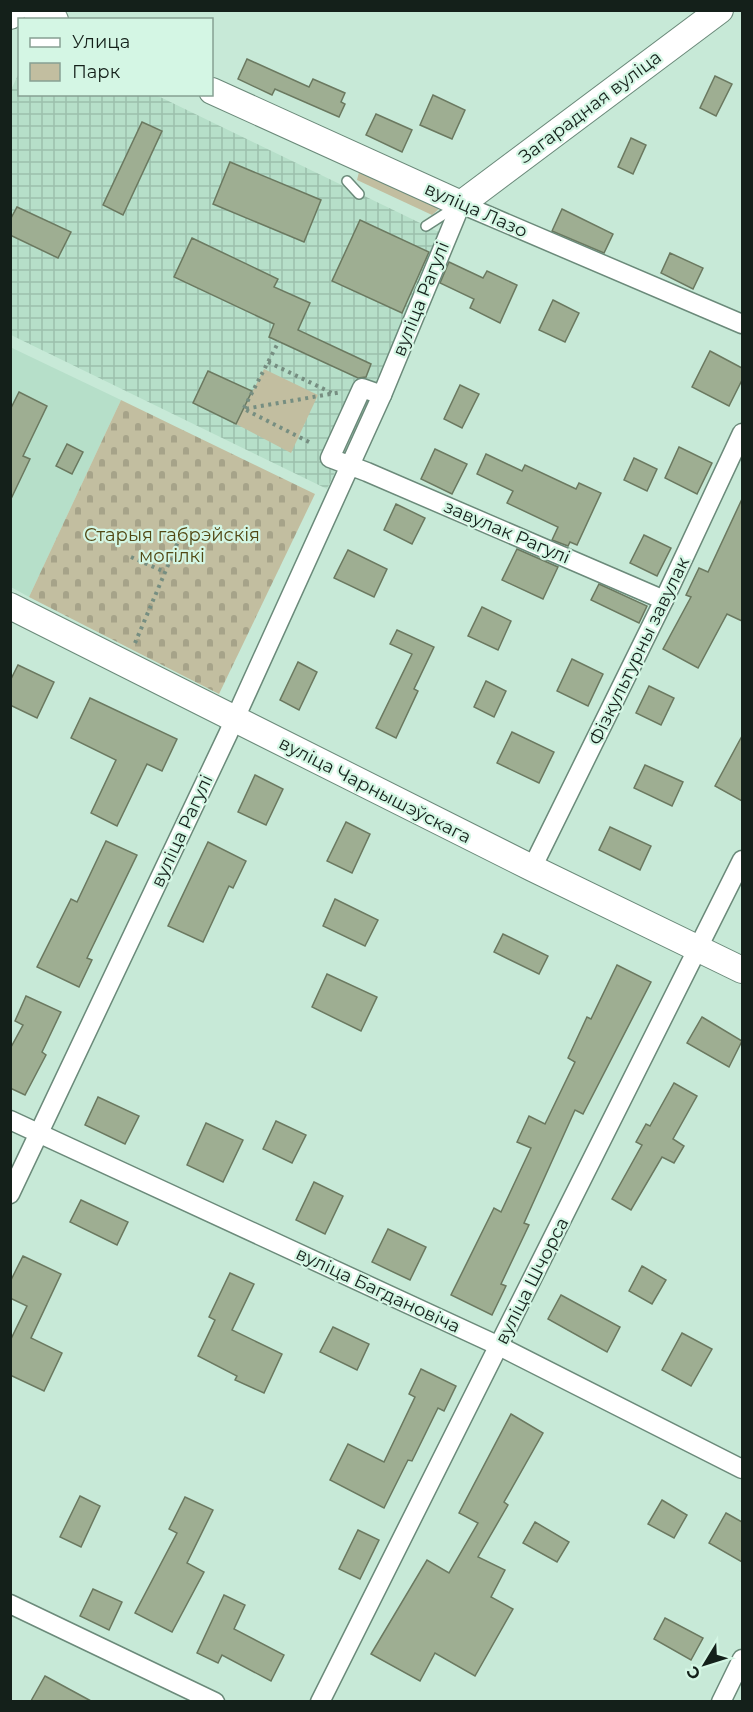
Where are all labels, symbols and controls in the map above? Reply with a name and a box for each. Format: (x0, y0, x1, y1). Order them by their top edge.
legend (18, 18, 213, 96)
text: Улица (72, 31, 130, 53)
street label: Загарадная вуліца (514, 46, 666, 168)
text: Парк (72, 61, 121, 83)
street label: вуліца Лазо (421, 178, 531, 242)
street label: вуліца Рагулі (388, 238, 454, 360)
street label: завулак Рагулі (440, 495, 574, 569)
park label: Старыя габрэйскія могілкі (84, 524, 260, 567)
street label: Фізкультурны завулак (584, 553, 694, 749)
street label: вуліца Чарнышэўскага (275, 732, 475, 848)
street label: вуліца Рагулі (146, 771, 218, 891)
street label: вуліца Шчорса (491, 1214, 573, 1348)
street label: вуліца Багдановіча (292, 1242, 464, 1338)
north arrow (675, 1634, 735, 1694)
text: С (682, 1662, 705, 1683)

